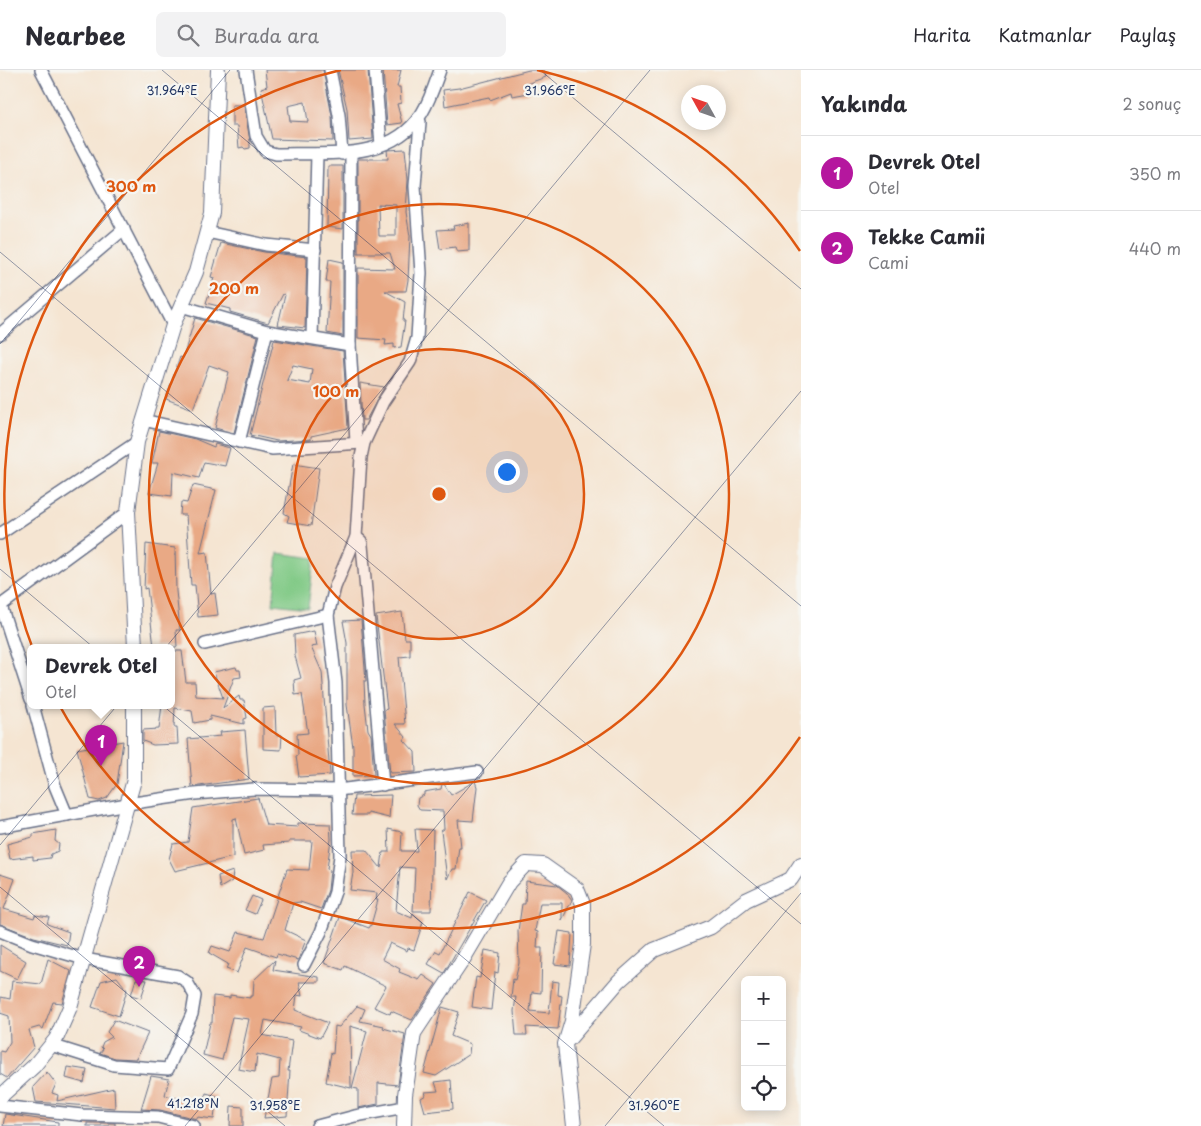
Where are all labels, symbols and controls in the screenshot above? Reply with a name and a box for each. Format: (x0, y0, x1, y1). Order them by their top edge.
search box (156, 12, 506, 57)
text: Nearbee (25, 17, 126, 53)
icon: search (174, 21, 202, 49)
text: Burada ara (214, 21, 319, 49)
text: Harita (913, 21, 970, 48)
text: Katmanlar (998, 21, 1091, 48)
text: Paylaş (1119, 21, 1176, 48)
text: 31.964°E (146, 81, 198, 99)
text: 31.966°E (524, 81, 576, 99)
north arrow (681, 85, 726, 130)
text: Yakında (821, 87, 907, 119)
text: 2 sonuç (1123, 91, 1181, 115)
text: Devrek Otel (868, 147, 980, 175)
text: 1 (833, 161, 841, 185)
text: 350 m (1129, 161, 1181, 185)
text: 300 m (106, 174, 156, 197)
text: Otel (868, 175, 900, 199)
text: Tekke Camii (868, 222, 985, 250)
text: 2 (831, 236, 843, 260)
text: 440 m (1129, 236, 1181, 260)
text: Cami (868, 250, 909, 274)
text: 200 m (209, 276, 259, 299)
text: 100 m (313, 379, 359, 402)
your location (494, 459, 520, 485)
centre of rings (430, 485, 448, 503)
popup (27, 644, 175, 709)
text: Devrek Otel (45, 651, 157, 679)
text: Otel (45, 679, 77, 703)
pin: 1 (85, 725, 117, 766)
pin: 2 (123, 946, 155, 987)
map controls (741, 976, 786, 1111)
button: + (741, 976, 786, 1021)
button: − (741, 1021, 786, 1066)
button: locate (741, 1066, 786, 1111)
text: 41.218°N (167, 1094, 219, 1112)
text: 31.958°E (249, 1096, 301, 1114)
text: 31.960°E (628, 1096, 680, 1114)

